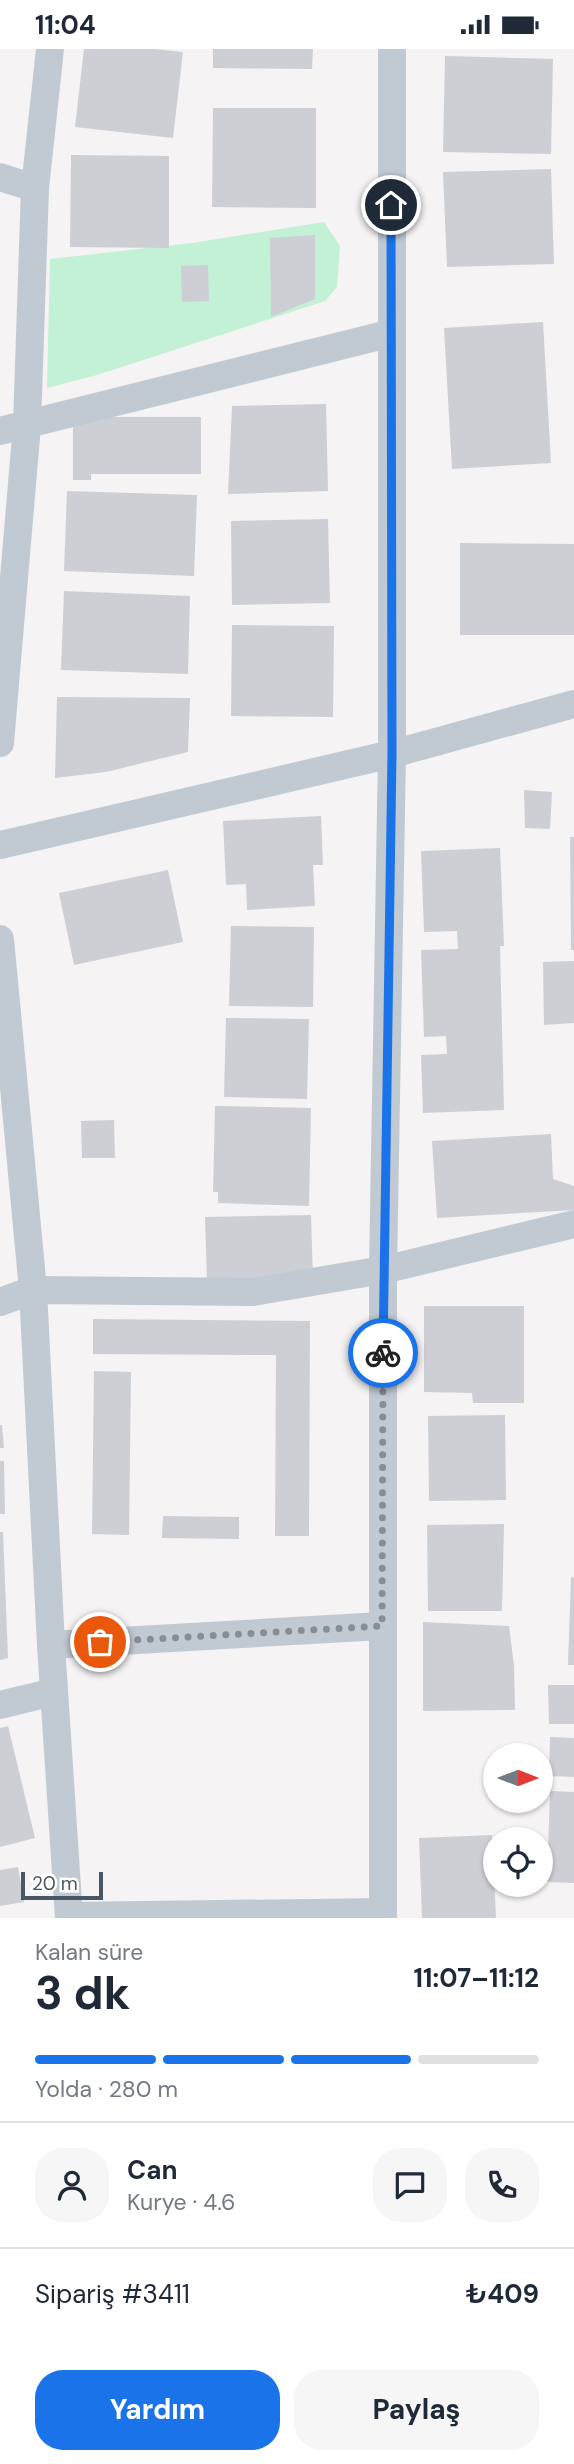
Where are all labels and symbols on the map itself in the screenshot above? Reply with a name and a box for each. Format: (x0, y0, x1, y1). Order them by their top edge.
pin (361, 175, 421, 235)
courier (348, 1318, 418, 1388)
pin (70, 1612, 130, 1672)
north arrow (483, 1743, 553, 1813)
scale bar (21, 1869, 103, 1901)

